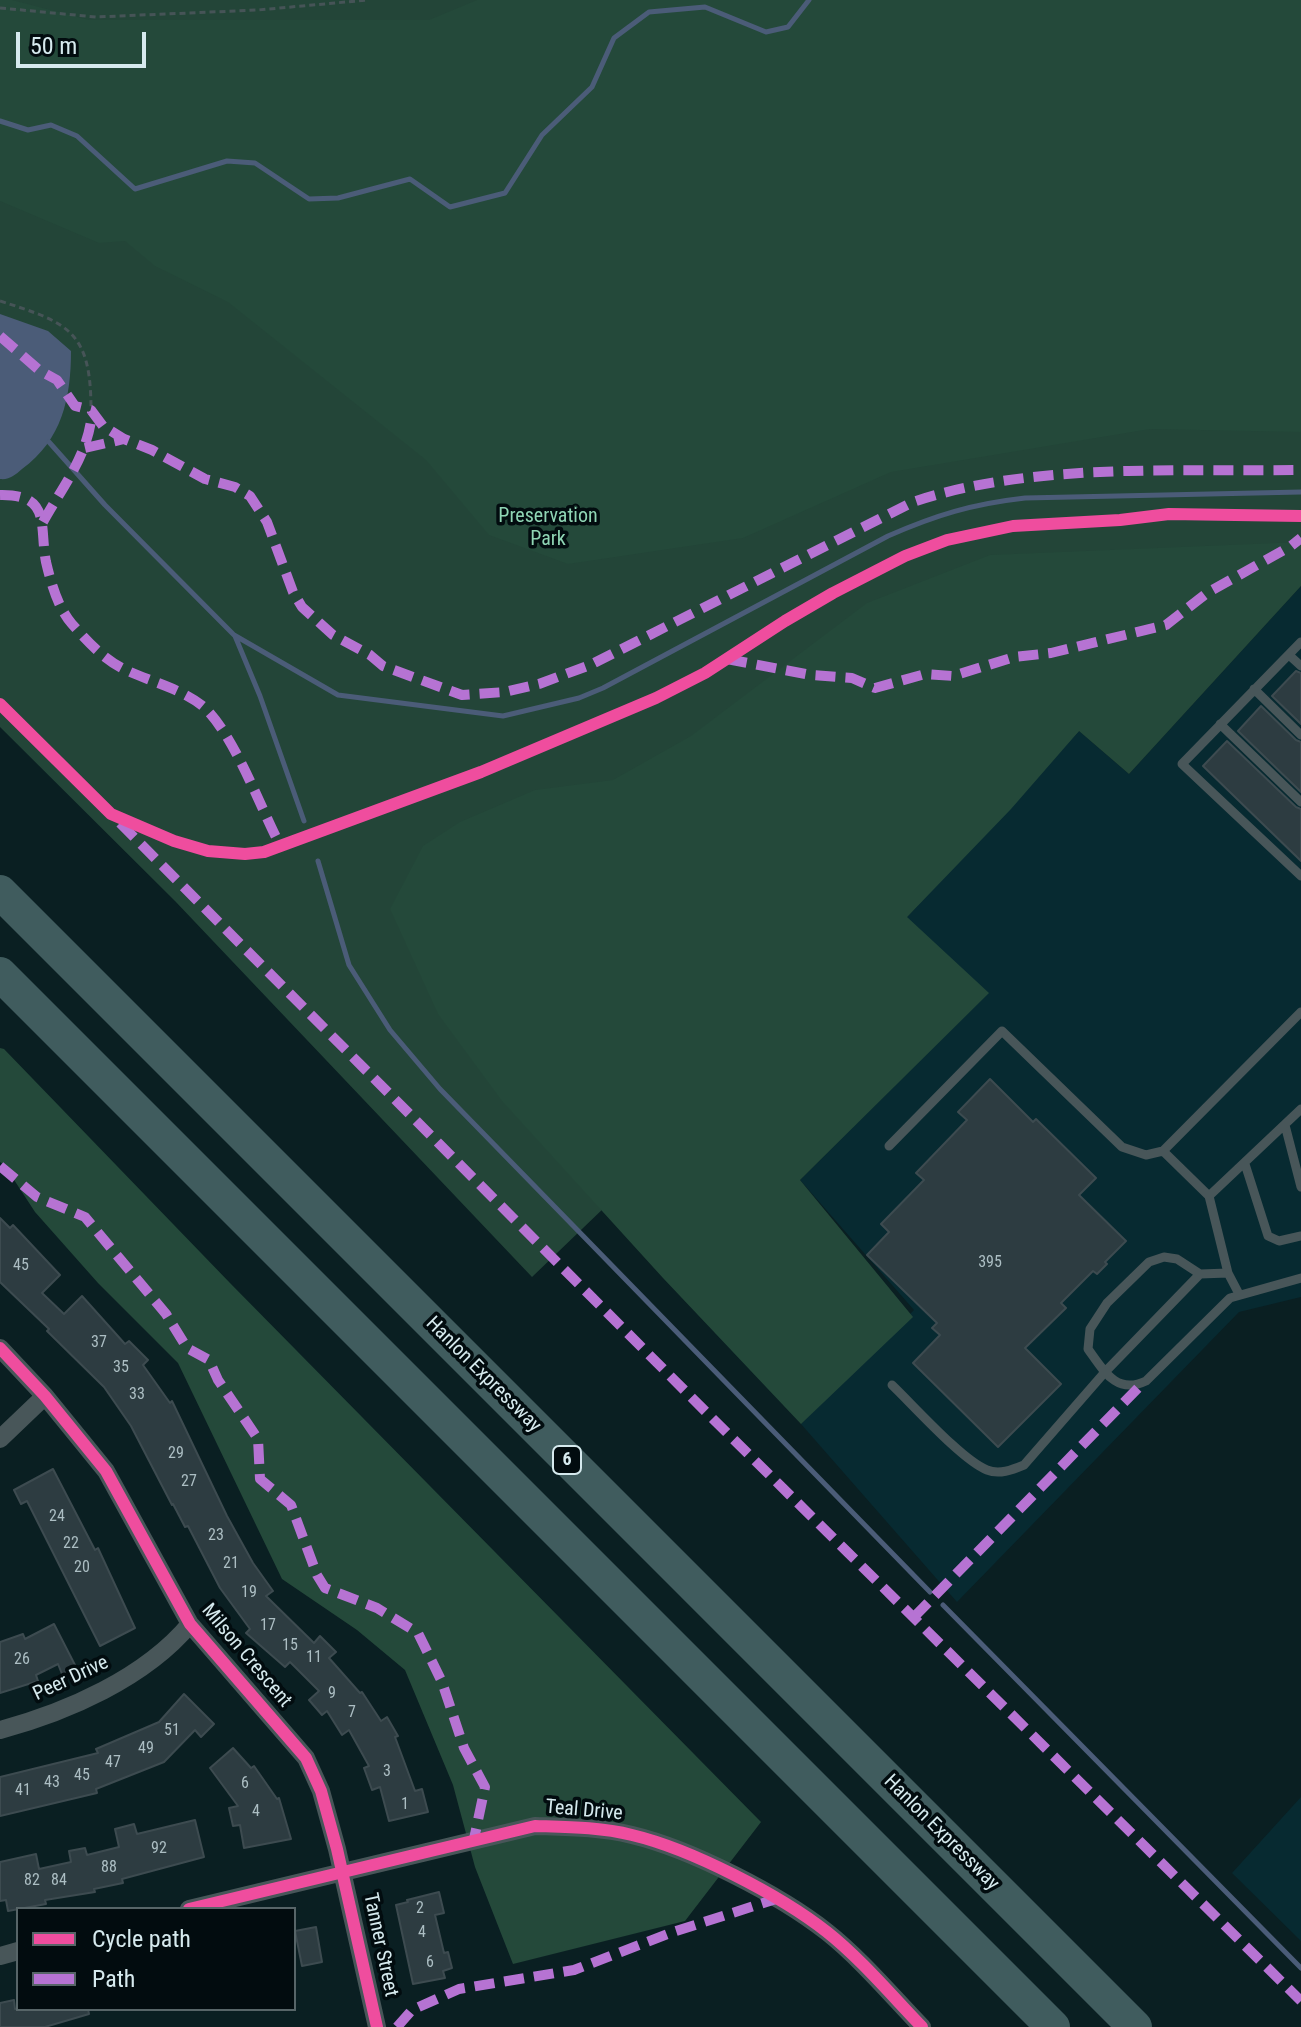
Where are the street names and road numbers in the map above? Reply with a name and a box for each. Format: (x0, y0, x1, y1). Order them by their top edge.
street label: Hanlon Expressway (420, 1312, 546, 1438)
road number: 6 (553, 1446, 581, 1474)
street label: Milson Crescent (196, 1599, 296, 1713)
street label: Peer Drive (30, 1651, 112, 1707)
street label: Hanlon Expressway (878, 1770, 1004, 1896)
street label: Teal Drive (544, 1796, 624, 1826)
street label: Tanner Street (357, 1891, 403, 1999)

